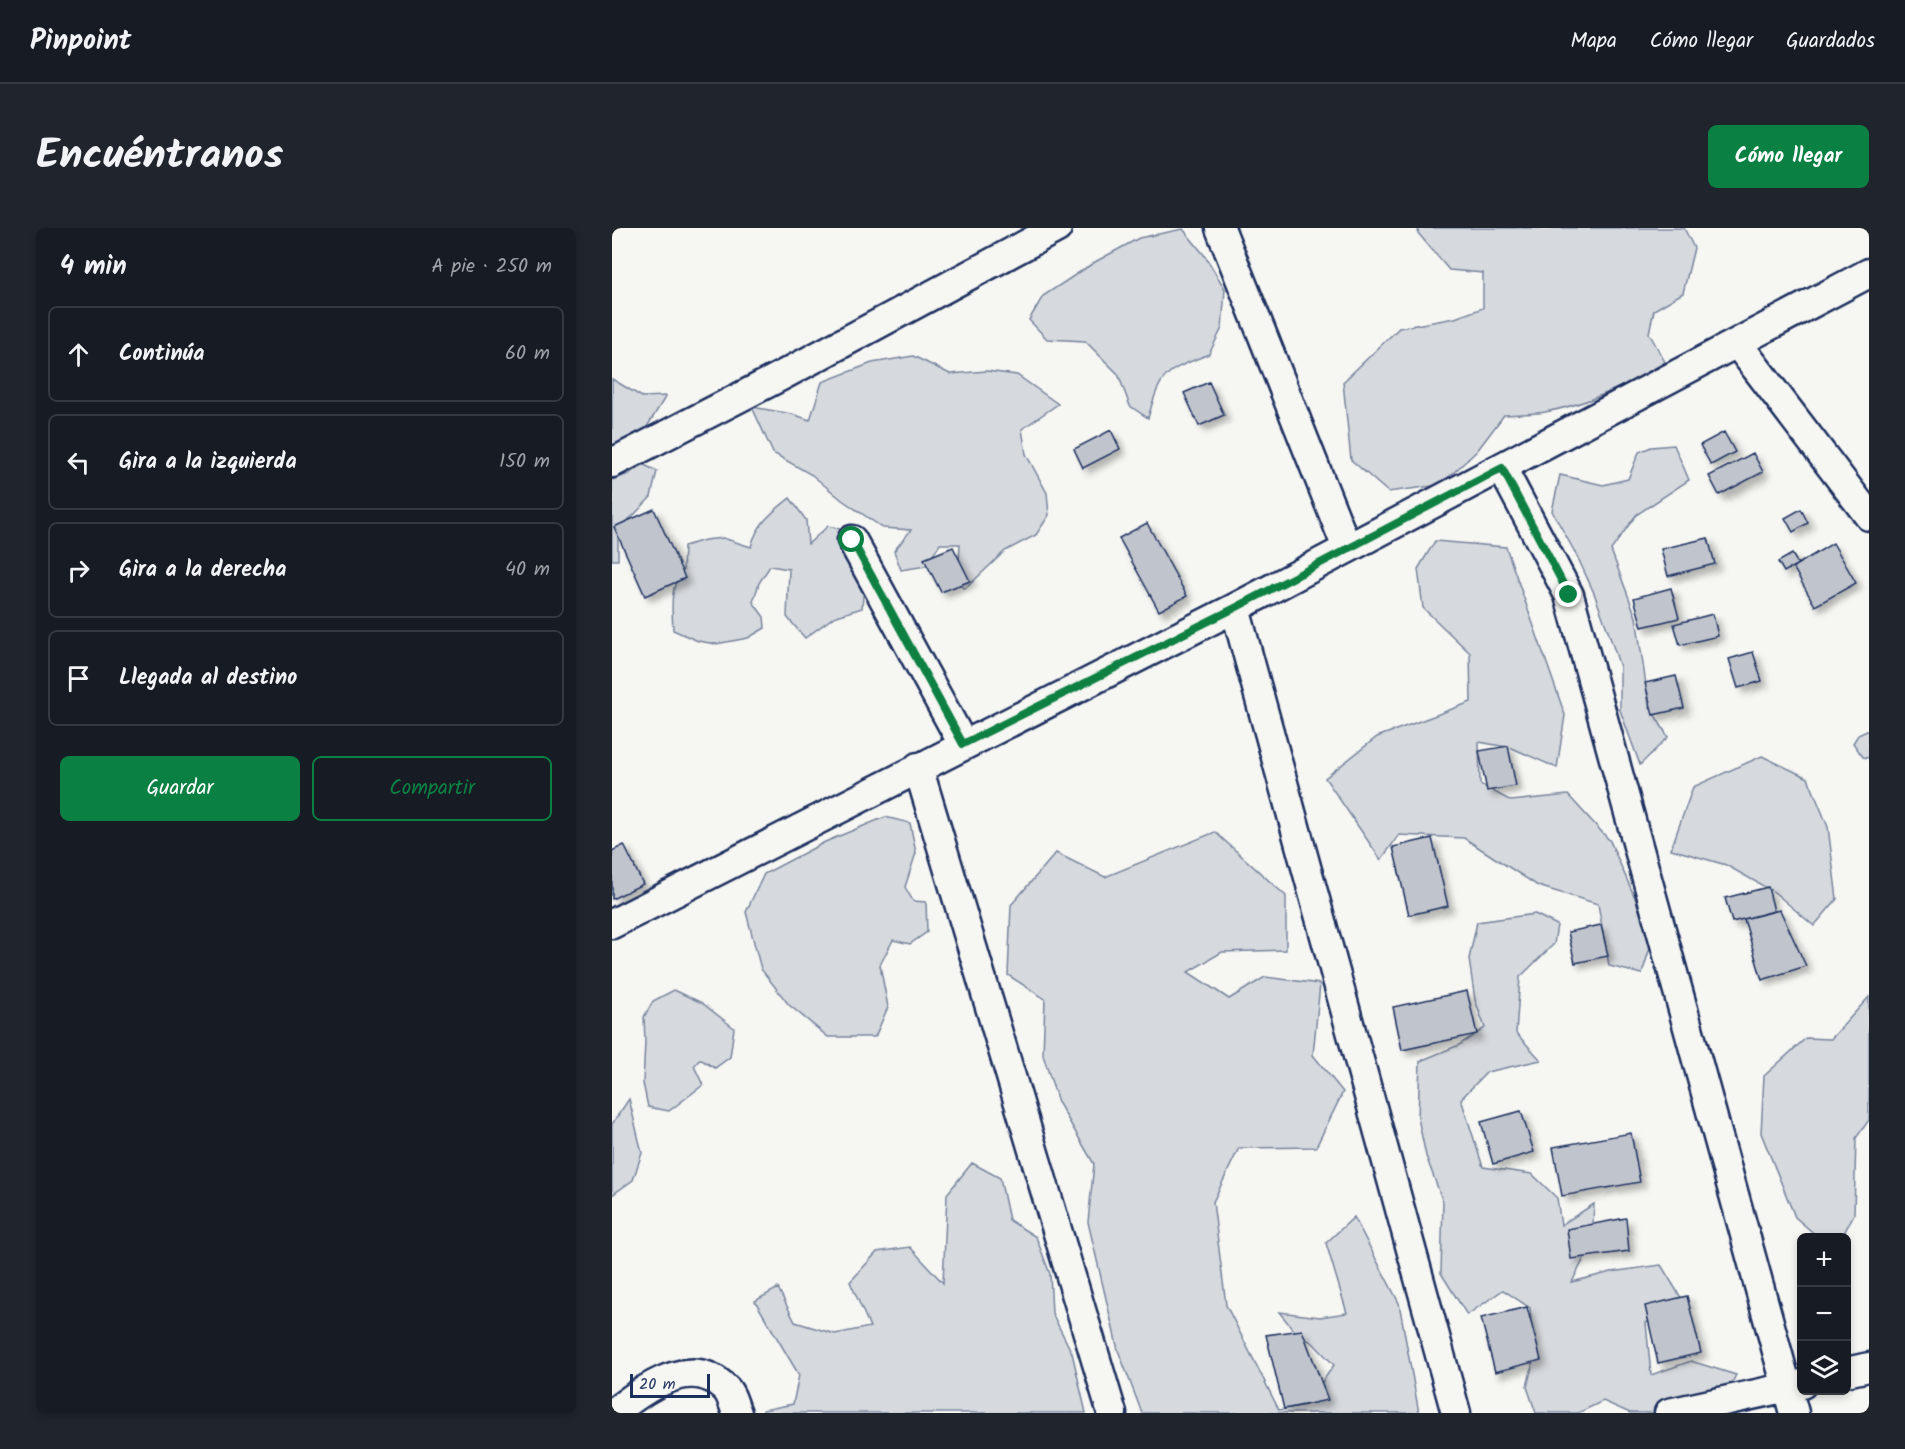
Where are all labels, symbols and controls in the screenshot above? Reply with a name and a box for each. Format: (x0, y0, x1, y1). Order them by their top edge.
text: Pinpoint (30, 19, 131, 64)
text: Mapa (1570, 25, 1617, 58)
text: Cómo llegar (1650, 25, 1753, 58)
text: Guardados (1786, 25, 1875, 58)
text: Encuéntranos (36, 123, 283, 190)
button: Cómo llegar (1708, 125, 1869, 188)
text: 4 min (60, 246, 127, 288)
text: A pie · 250 m (431, 251, 552, 283)
text: Continúa (119, 337, 204, 372)
icon: ahead (62, 338, 95, 371)
text: 60 m (505, 338, 550, 370)
text: Gira a la izquierda (119, 445, 297, 480)
icon: left (62, 446, 95, 479)
text: 150 m (499, 446, 550, 478)
route start (838, 526, 864, 552)
text: Gira a la derecha (119, 553, 286, 588)
icon: right (62, 554, 95, 587)
text: 40 m (505, 554, 550, 586)
route end (1555, 581, 1581, 607)
text: Llegada al destino (119, 661, 297, 696)
icon: arrive (62, 662, 95, 695)
button: Guardar (60, 756, 300, 821)
button: Compartir (312, 756, 552, 821)
map controls (1797, 1233, 1851, 1395)
button: + (1797, 1233, 1851, 1287)
button: − (1797, 1287, 1851, 1341)
button: layers (1797, 1341, 1851, 1395)
scale bar (630, 1371, 710, 1398)
text: 20 m (639, 1372, 675, 1397)

